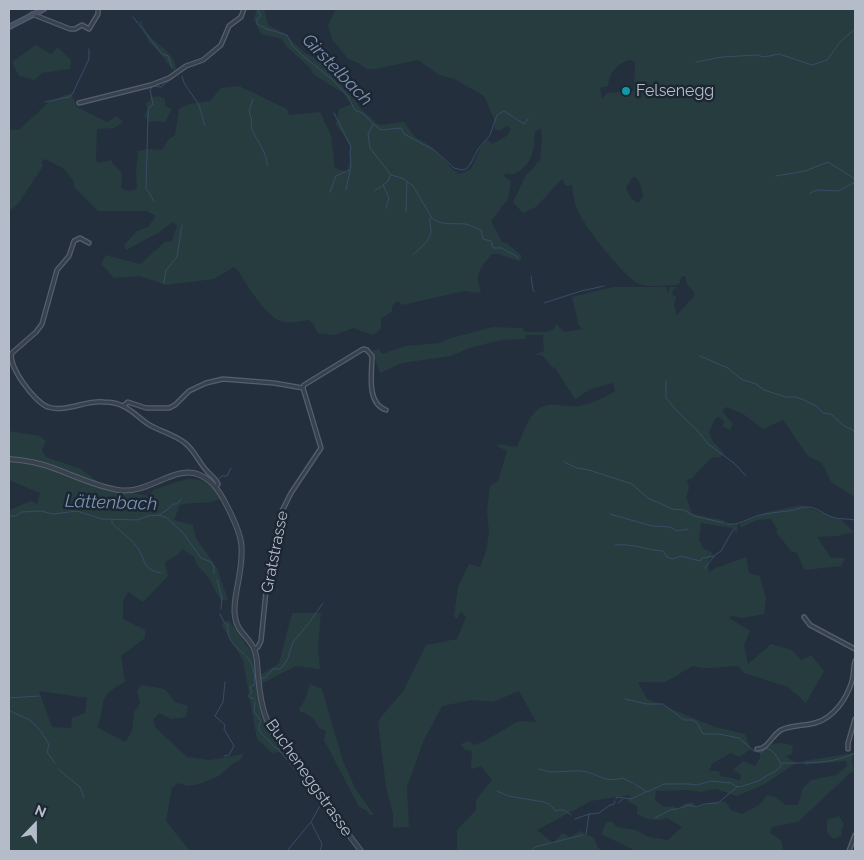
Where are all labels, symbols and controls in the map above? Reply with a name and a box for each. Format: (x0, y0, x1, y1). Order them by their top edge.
water label: Girstelbach (297, 29, 377, 111)
place label: Felsenegg (636, 81, 714, 101)
marker: Felsenegg (620, 85, 632, 97)
water label: Lättenbach (64, 491, 158, 515)
street label: Gratstrasse (258, 509, 292, 595)
street label: Bucheneggstrasse (261, 716, 357, 840)
north arrow (10, 800, 60, 850)
text: N (33, 802, 49, 821)

